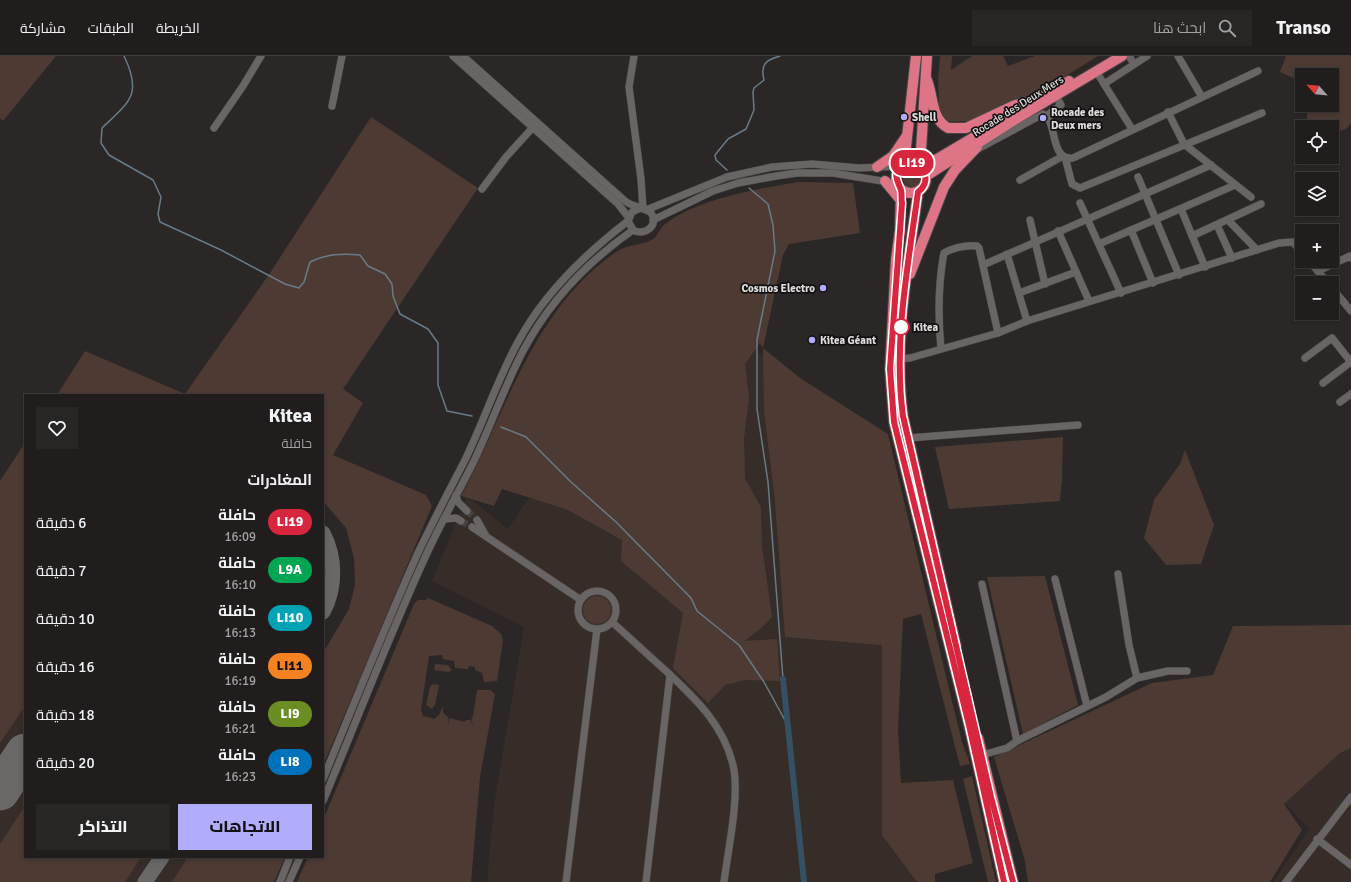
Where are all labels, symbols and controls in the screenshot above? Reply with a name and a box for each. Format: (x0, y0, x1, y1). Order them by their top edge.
search box (972, 10, 1252, 46)
text: Transo (1276, 16, 1331, 40)
icon: search (1216, 17, 1238, 39)
text: ابحث هنا (1153, 19, 1206, 37)
text: مشاركة (20, 20, 66, 37)
text: الطبقات (88, 20, 134, 37)
text: الخريطة (156, 20, 200, 37)
north arrow (1295, 68, 1339, 112)
map controls (1295, 68, 1339, 320)
street label: Rocade des Deux Mers (970, 73, 1066, 139)
place label: Rocade des Deux mers (1051, 106, 1104, 132)
place label: Shell (912, 111, 937, 124)
marker: Shell (899, 112, 909, 122)
marker: Rocade des Deux mers (1038, 113, 1048, 123)
button: locate (1295, 120, 1339, 164)
line badge: LI19 (884, 150, 940, 176)
text: LI19 (899, 154, 925, 171)
button: layers (1295, 172, 1339, 216)
button: + (1295, 224, 1339, 268)
button: − (1295, 276, 1339, 320)
place label: Cosmos Electro (741, 282, 815, 295)
marker: Cosmos Electro (818, 283, 828, 293)
marker: Kitea (892, 318, 910, 336)
place label: Kitea (913, 321, 939, 334)
place label: Kitea Géant (820, 334, 876, 347)
marker: Kitea Géant (807, 335, 817, 345)
text: Kitea (268, 404, 312, 428)
button: heart (36, 407, 78, 449)
text: حافلة (282, 436, 312, 452)
text: المغادرات (247, 471, 312, 489)
text: حافلة (218, 506, 256, 524)
text: LI19 (277, 513, 303, 530)
text: 6 دقيقة (36, 514, 86, 532)
text: 16:09 (224, 529, 256, 545)
text: حافلة (218, 554, 256, 572)
text: L9A (278, 561, 302, 578)
text: 7 دقيقة (36, 562, 86, 580)
text: 16:10 (224, 577, 256, 593)
text: حافلة (218, 602, 256, 620)
text: LI10 (277, 609, 303, 626)
text: 10 دقيقة (36, 610, 95, 628)
text: 16:13 (224, 625, 256, 641)
text: حافلة (218, 650, 256, 668)
text: LI11 (277, 657, 303, 674)
text: 16 دقيقة (36, 658, 95, 676)
text: 16:19 (224, 673, 256, 689)
text: حافلة (218, 698, 256, 716)
text: LI9 (280, 705, 300, 722)
text: 18 دقيقة (36, 706, 95, 724)
text: 16:21 (224, 721, 256, 737)
text: حافلة (218, 746, 256, 764)
text: LI8 (280, 753, 300, 770)
text: 20 دقيقة (36, 754, 95, 772)
text: 16:23 (224, 769, 256, 785)
button: التذاكر (36, 804, 170, 850)
button: الاتجاهات (178, 804, 312, 850)

